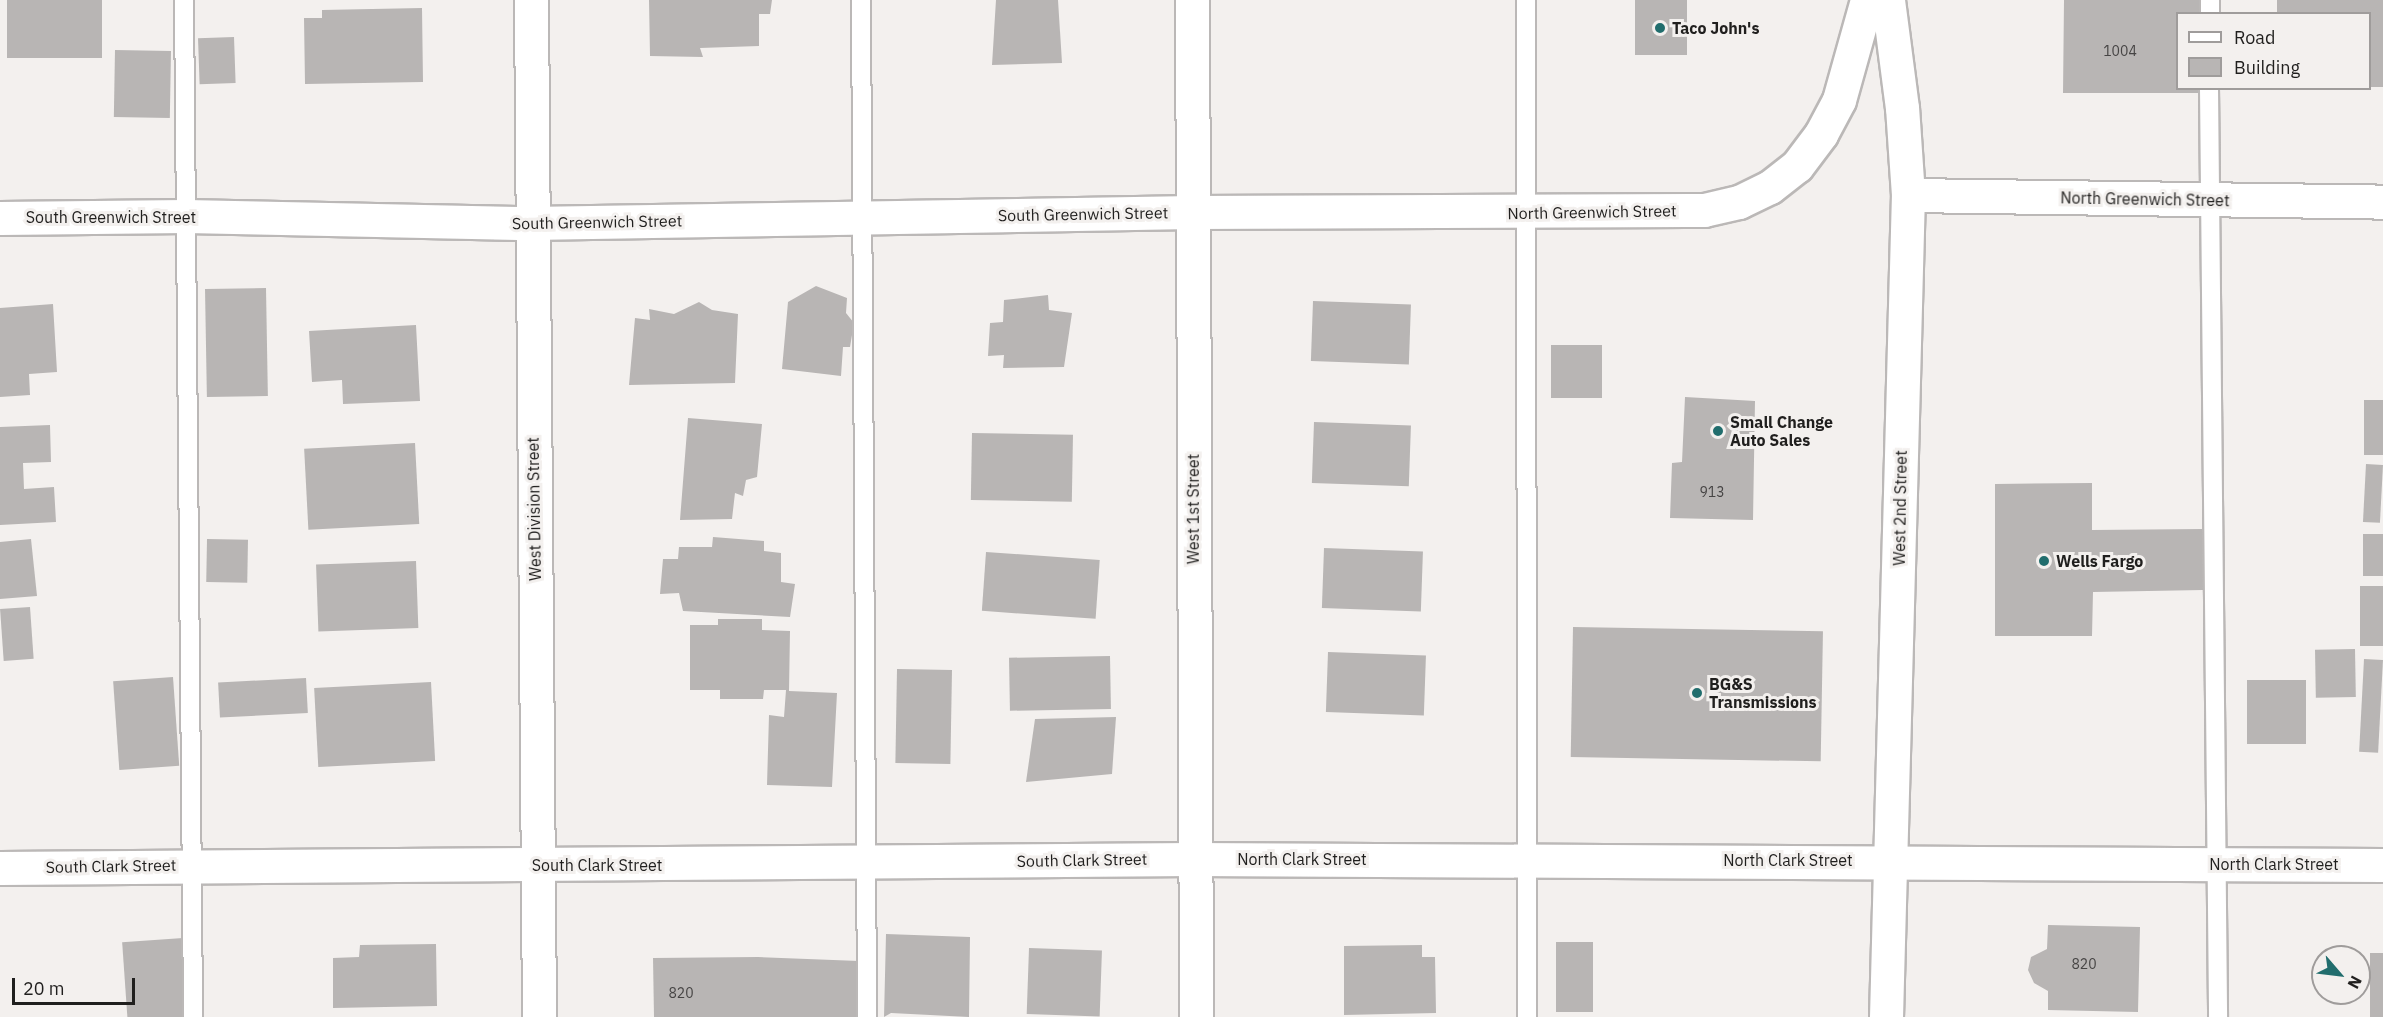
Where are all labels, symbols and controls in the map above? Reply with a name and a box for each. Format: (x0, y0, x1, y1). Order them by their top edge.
legend (2176, 12, 2371, 90)
place label: Taco John's (1672, 18, 1759, 38)
marker: Taco John's (1653, 21, 1667, 35)
text: Road (2234, 26, 2275, 49)
house number: 1004 (2103, 43, 2137, 59)
text: Building (2234, 56, 2300, 79)
street label: North Greenwich Street (2060, 188, 2230, 210)
street label: North Greenwich Street (1507, 201, 1677, 223)
street label: South Greenwich Street (998, 203, 1168, 225)
street label: South Greenwich Street (26, 207, 196, 227)
street label: South Greenwich Street (512, 211, 682, 233)
place label: Small Change Auto Sales (1730, 412, 1833, 450)
marker: Small Change Auto Sales (1711, 424, 1725, 438)
street label: West Division Street (523, 437, 545, 581)
street label: West 2nd Street (1889, 450, 1911, 566)
street label: West 1st Street (1183, 454, 1203, 564)
house number: 913 (1699, 484, 1725, 500)
place label: Wells Fargo (2056, 551, 2143, 571)
marker: Wells Fargo (2037, 554, 2051, 568)
place label: BG&S Transmissions (1709, 674, 1817, 712)
marker: BG&S Transmissions (1690, 686, 1704, 700)
street label: South Clark Street (1017, 849, 1147, 871)
street label: North Clark Street (1237, 849, 1367, 869)
street label: North Clark Street (1723, 850, 1853, 870)
street label: North Clark Street (2209, 854, 2339, 874)
street label: South Clark Street (46, 855, 176, 877)
street label: South Clark Street (532, 855, 662, 875)
north arrow (2311, 945, 2371, 1005)
house number: 820 (2071, 956, 2097, 972)
scale bar (15, 966, 138, 1004)
text: N (2344, 973, 2367, 992)
text: 20 m (23, 977, 65, 1000)
house number: 820 (668, 985, 694, 1001)

